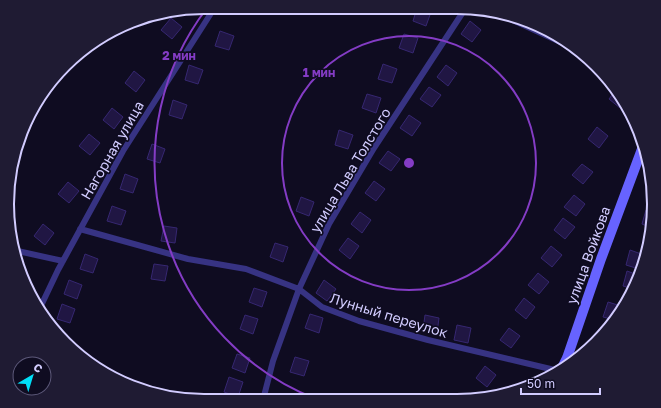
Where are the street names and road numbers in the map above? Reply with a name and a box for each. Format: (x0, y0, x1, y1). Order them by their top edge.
street label: Нагорная улица (77, 98, 147, 202)
street label: улица Льва Толстого (306, 105, 394, 235)
street label: улица Войкова (562, 204, 614, 306)
street label: Лунный переулок (328, 289, 450, 341)

